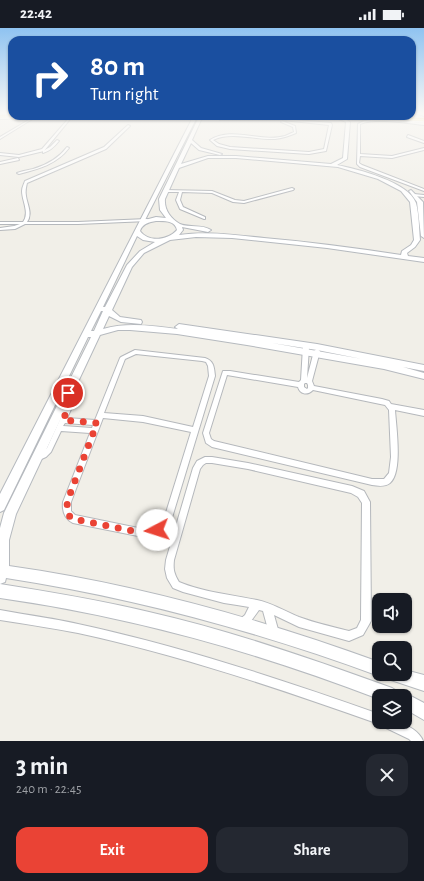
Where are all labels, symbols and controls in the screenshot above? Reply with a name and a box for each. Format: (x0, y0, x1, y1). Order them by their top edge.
text: 22:42 (20, 6, 52, 21)
icon: right (24, 52, 76, 104)
text: 80 m (90, 53, 145, 81)
text: Turn right (90, 86, 159, 104)
pin (51, 376, 85, 410)
icon: arrive (57, 382, 79, 404)
position arrow (136, 509, 178, 551)
map controls (372, 593, 412, 729)
button: sound (372, 593, 412, 633)
button: search (372, 641, 412, 681)
button: layers (372, 689, 412, 729)
button: close (366, 754, 408, 796)
text: 3 min (16, 755, 68, 779)
text: 240 m · 22:45 (16, 783, 81, 796)
button: Exit (16, 827, 208, 873)
button: Share (216, 827, 408, 873)

